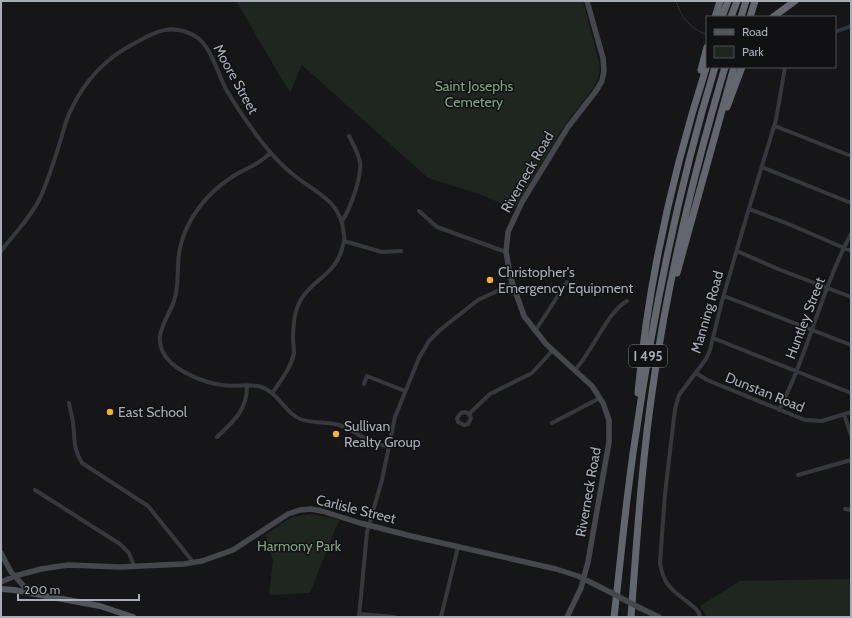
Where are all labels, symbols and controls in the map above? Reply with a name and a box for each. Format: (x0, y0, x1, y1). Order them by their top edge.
legend (706, 16, 836, 68)
text: Road (742, 24, 768, 39)
street label: Moore Street (209, 41, 263, 117)
text: Park (742, 44, 764, 59)
park label: Saint Josephs Cemetery (435, 77, 514, 111)
street label: Riverneck Road (497, 128, 557, 216)
place label: Christopher's Emergency Equipment (498, 263, 634, 297)
street label: Manning Road (687, 269, 727, 355)
street label: Huntley Street (781, 274, 829, 361)
marker: Christopher's Emergency Equipment (485, 275, 495, 285)
road number: I 495 (629, 345, 667, 367)
street label: Dunstan Road (723, 368, 807, 416)
place label: East School (118, 403, 188, 421)
marker: East School (105, 407, 115, 417)
place label: Sullivan Realty Group (344, 417, 421, 451)
marker: Sullivan Realty Group (331, 429, 341, 439)
street label: Riverneck Road (571, 446, 605, 538)
street label: Carlisle Street (314, 490, 398, 528)
park label: Harmony Park (257, 537, 342, 555)
scale bar (18, 576, 139, 602)
text: 200 m (24, 582, 60, 597)

